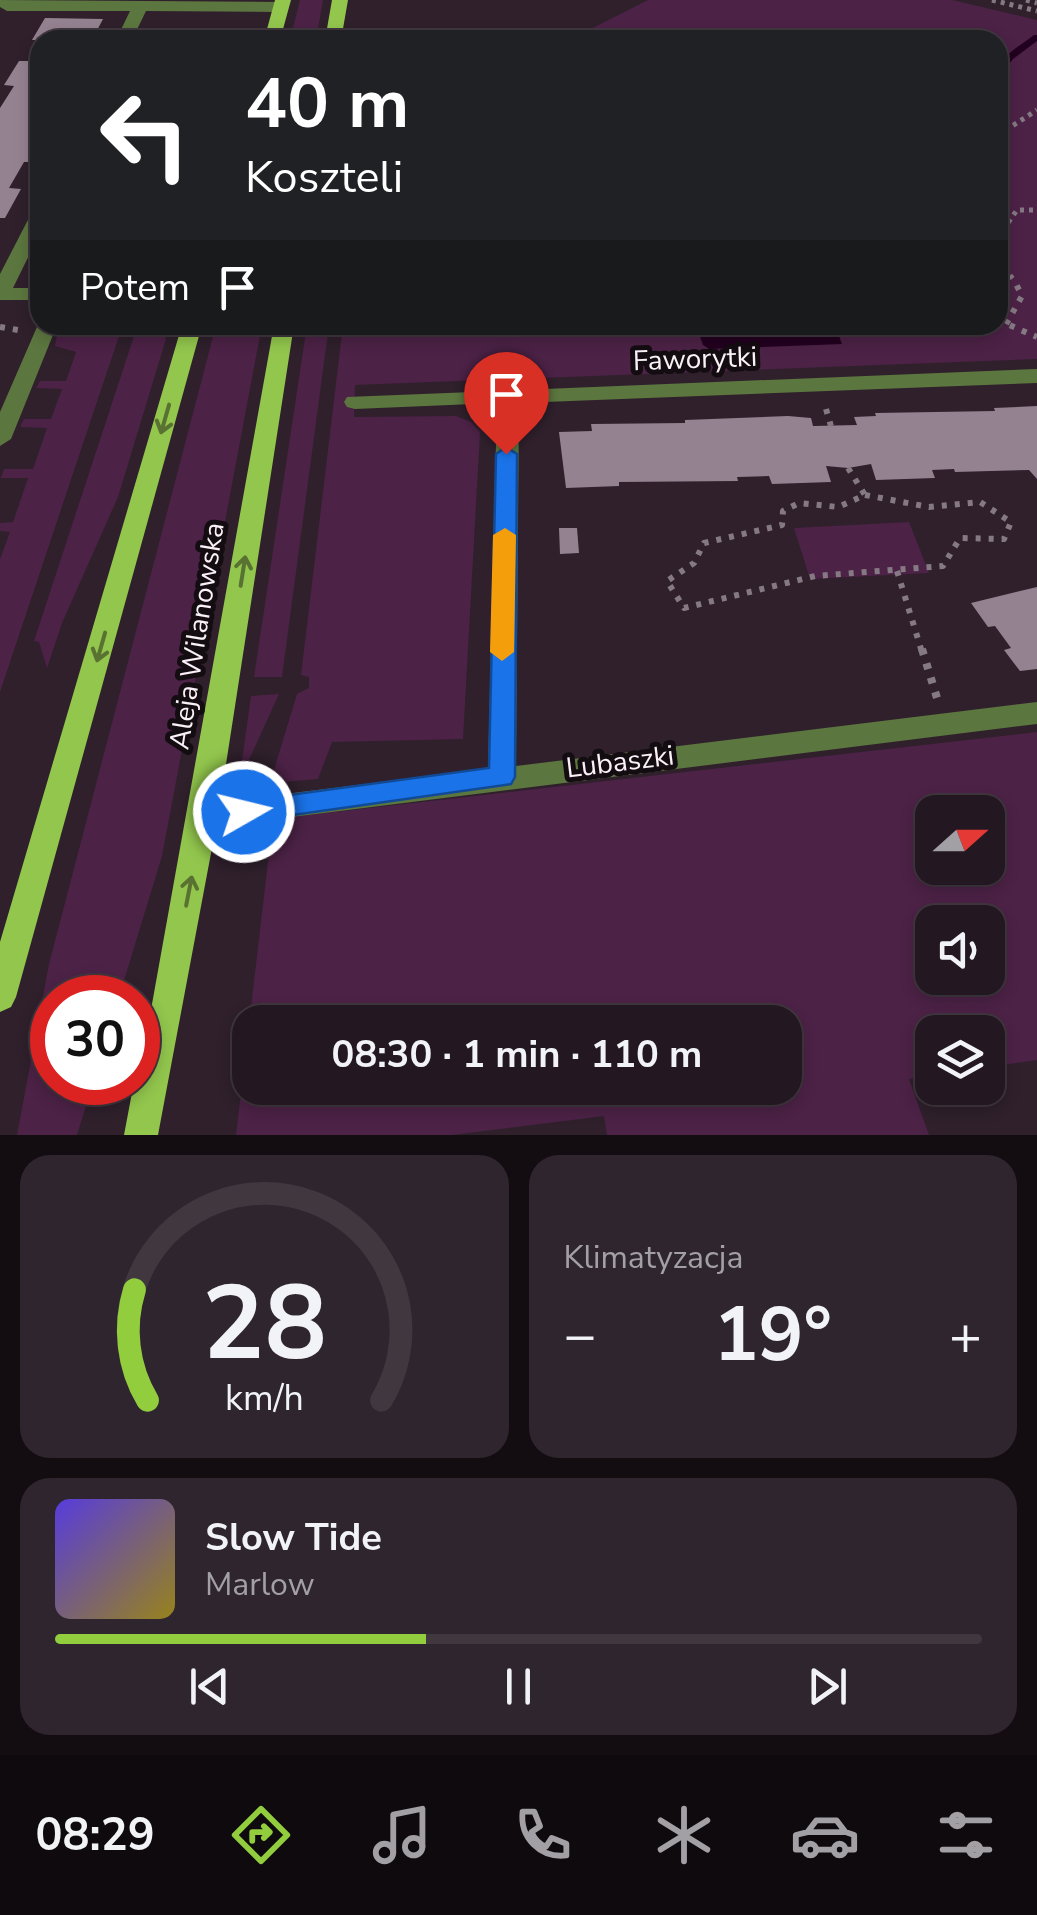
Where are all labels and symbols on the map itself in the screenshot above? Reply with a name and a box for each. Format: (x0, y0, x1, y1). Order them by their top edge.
street label: Faworytki (632, 338, 758, 380)
pin (464, 352, 549, 455)
one-way arrow (155, 403, 174, 434)
street label: Aleja Wilanowska (160, 520, 234, 752)
one-way arrow (234, 555, 253, 587)
one-way arrow (91, 630, 109, 662)
street label: Lubaszki (564, 737, 676, 787)
position arrow (192, 760, 296, 864)
north arrow (915, 795, 1005, 885)
one-way arrow (180, 876, 199, 908)
speed limit sign: 30 (30, 975, 160, 1105)

